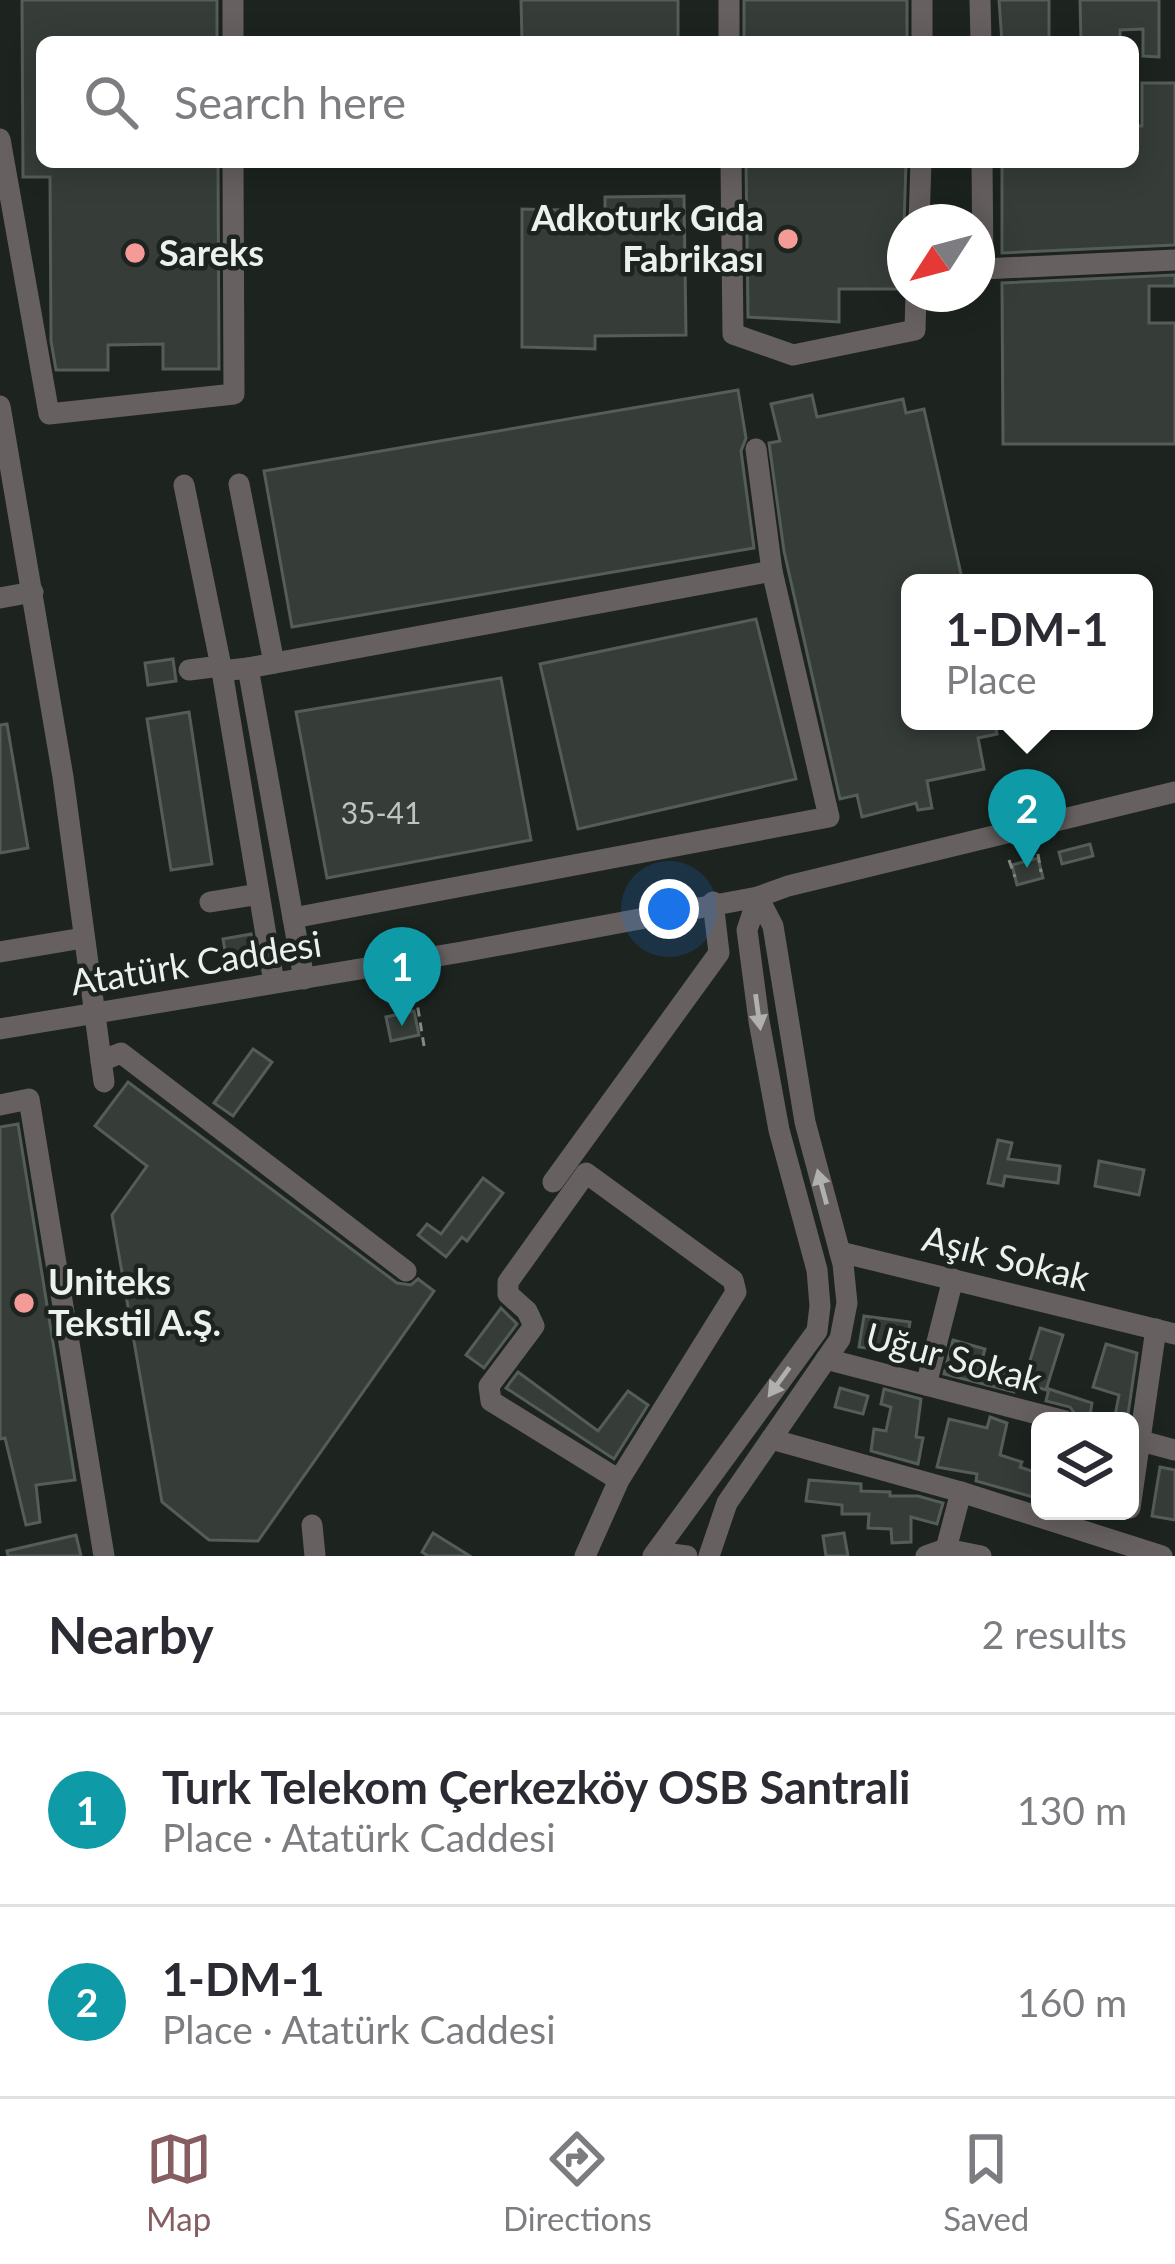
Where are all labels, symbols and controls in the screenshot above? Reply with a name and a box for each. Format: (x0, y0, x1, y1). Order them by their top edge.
search box (36, 36, 1139, 168)
icon: search (78, 69, 144, 135)
text: Search here (174, 75, 406, 129)
place label: Adkoturk Gıda Fabrikası (530, 195, 764, 280)
north arrow (887, 204, 995, 312)
marker: Adkoturk Gıda Fabrikası (775, 226, 801, 252)
place label: Sareks (159, 230, 264, 274)
marker: Sareks (122, 240, 148, 266)
popup (901, 574, 1153, 730)
text: 1-DM-1 (946, 602, 1108, 656)
text: Place (946, 656, 1037, 702)
pin: 2 (988, 769, 1066, 868)
house number: 35-41 (341, 794, 421, 830)
your location (639, 879, 699, 939)
street label: Atatürk Caddesi (67, 920, 324, 1004)
pin: 1 (363, 927, 441, 1026)
one-way arrow (749, 993, 768, 1031)
one-way arrow (812, 1168, 831, 1205)
street label: Aşık Sokak (918, 1215, 1095, 1299)
place label: Uniteks Tekstil A.Ş. (48, 1259, 221, 1344)
marker: Uniteks Tekstil A.Ş. (11, 1290, 37, 1316)
street label: Uğur Sokak (861, 1312, 1048, 1402)
one-way arrow (768, 1366, 792, 1398)
map controls (1031, 1412, 1139, 1520)
button: layers (1031, 1412, 1139, 1520)
text: Nearby (48, 1604, 214, 1665)
text: 2 results (982, 1611, 1127, 1657)
text: Turk Telekom Çerkezköy OSB Santrali (162, 1760, 911, 1814)
text: 1 (76, 1787, 98, 1833)
text: 130 m (1017, 1787, 1127, 1833)
text: Place · Atatürk Caddesi (162, 1814, 556, 1860)
text: 1-DM-1 (162, 1952, 325, 2006)
text: 2 (76, 1979, 98, 2025)
text: 160 m (1017, 1979, 1127, 2025)
text: Place · Atatürk Caddesi (162, 2006, 556, 2052)
tab: Map (146, 2126, 212, 2238)
tab: Directions (503, 2126, 652, 2238)
tab: Saved (943, 2126, 1029, 2238)

